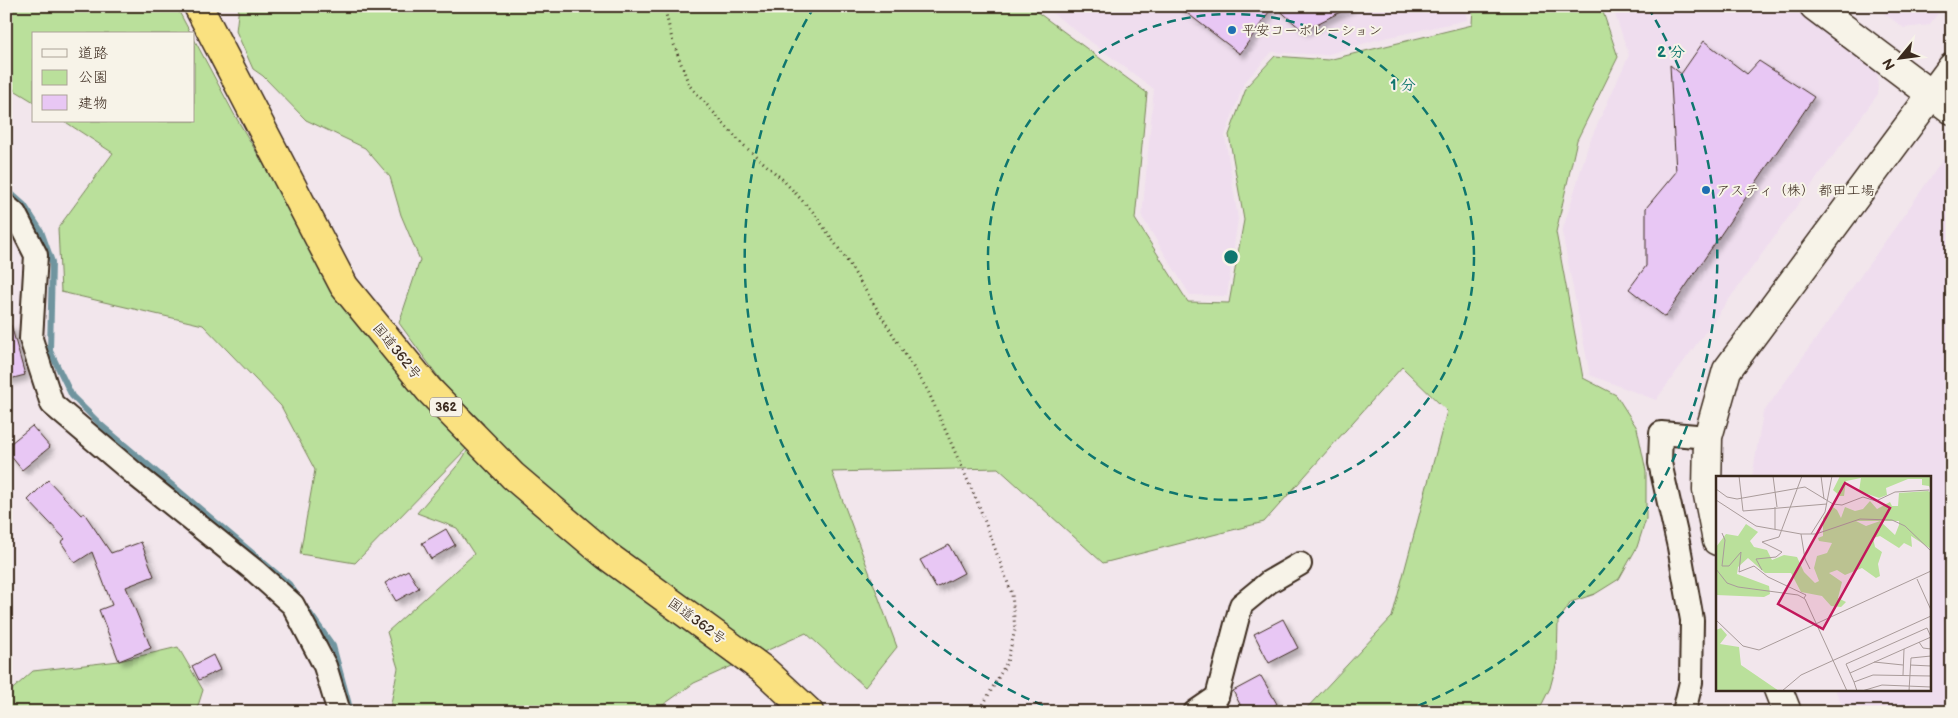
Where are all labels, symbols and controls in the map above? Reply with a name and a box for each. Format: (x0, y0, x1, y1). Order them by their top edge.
place label: 平安コーポレーション (1242, 22, 1382, 39)
marker: 平安コーポレーション (1226, 24, 1238, 36)
legend (32, 32, 195, 122)
north arrow (1876, 32, 1926, 82)
text: 2 分 (1657, 43, 1685, 62)
text: 道路 (78, 44, 108, 63)
text: N (1879, 55, 1899, 73)
text: 公園 (78, 68, 108, 87)
text: 1 分 (1390, 76, 1416, 95)
text: 建物 (78, 94, 108, 113)
place label: アスティ（株） 都田工場 (1716, 182, 1875, 199)
marker: アスティ（株） 都田工場 (1700, 184, 1712, 196)
centre of rings (1222, 248, 1240, 266)
street label: 国道362号 (369, 319, 425, 383)
road number: 362 (430, 398, 462, 417)
inset map (1716, 476, 1930, 690)
street label: 国道362号 (665, 594, 729, 648)

